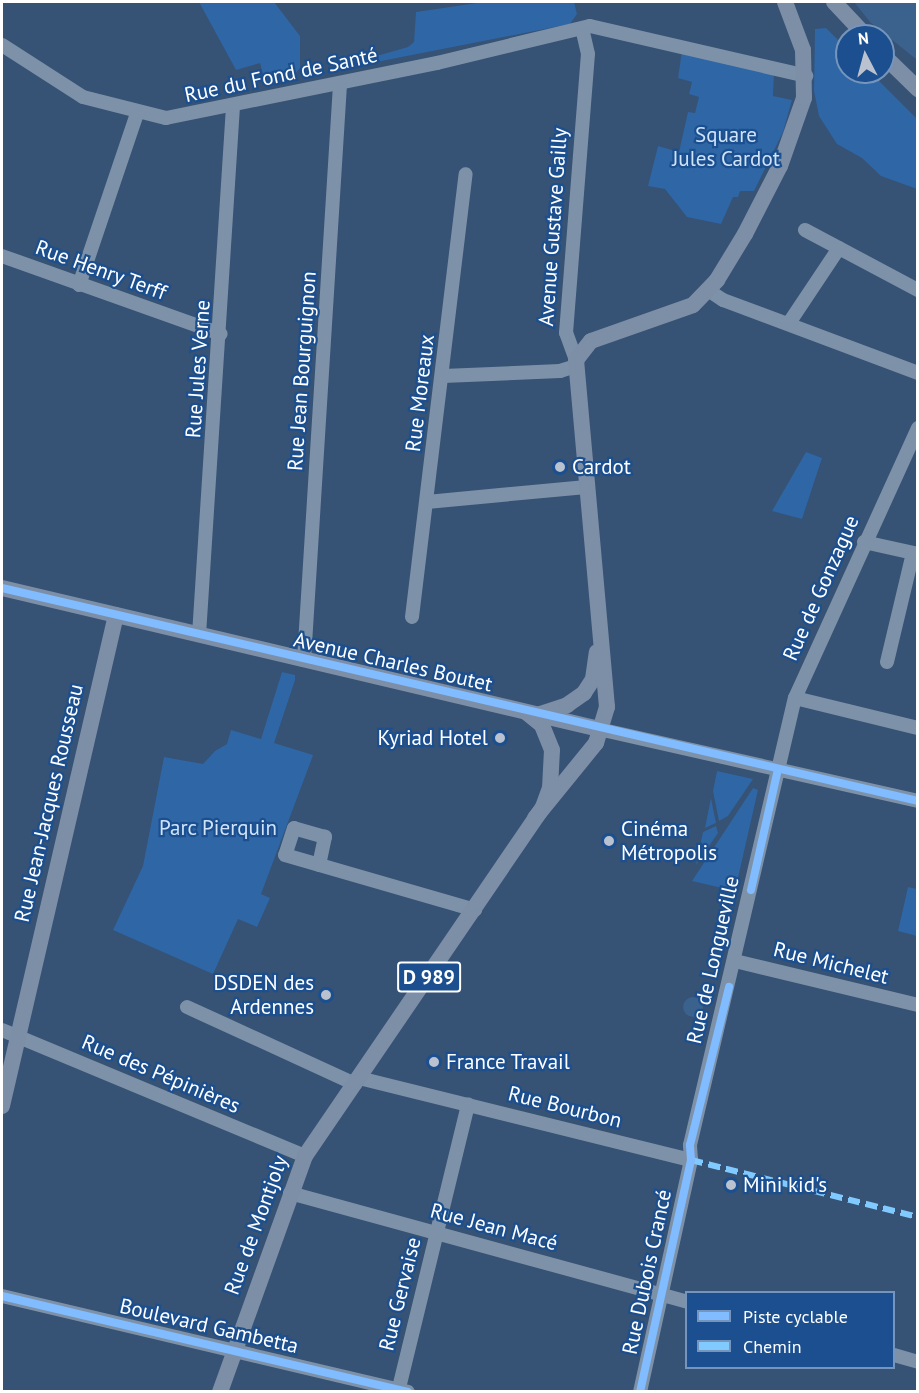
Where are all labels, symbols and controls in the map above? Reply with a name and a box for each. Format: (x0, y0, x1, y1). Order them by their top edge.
north arrow (835, 24, 895, 84)
text: N (857, 28, 870, 49)
street label: Rue du Fond de Santé (182, 42, 380, 108)
park label: Square Jules Cardot (672, 122, 780, 172)
street label: Avenue Gustave Gailly (533, 127, 573, 327)
street label: Rue Henry Terff (31, 234, 171, 306)
street label: Rue Jean Bourguignon (282, 270, 322, 472)
street label: Rue Jules Verne (181, 299, 215, 439)
street label: Rue Moreaux (400, 333, 440, 453)
place label: Cardot (572, 454, 631, 480)
marker: Cardot (553, 460, 567, 474)
street label: Rue de Gonzague (778, 512, 864, 664)
street label: Avenue Charles Boutet (291, 627, 495, 697)
street label: Rue Jean-Jacques Rousseau (9, 682, 89, 924)
place label: Kyriad Hotel (377, 725, 488, 751)
marker: Kyriad Hotel (493, 731, 507, 745)
park label: Parc Pierquin (159, 815, 277, 841)
place label: Cinéma Métropolis (621, 816, 717, 866)
marker: Cinéma Métropolis (602, 834, 616, 848)
street label: Rue de Longueville (681, 874, 745, 1046)
street label: Rue Michelet (771, 937, 891, 989)
road number: D 989 (396, 960, 462, 994)
place label: DSDEN des Ardennes (214, 970, 314, 1020)
marker: DSDEN des Ardennes (319, 988, 333, 1002)
street label: Rue des Pépinières (78, 1029, 244, 1119)
place label: France Travail (446, 1049, 570, 1075)
marker: France Travail (427, 1055, 441, 1069)
street label: Rue Bourbon (506, 1081, 624, 1133)
street label: Rue de Montjoly (219, 1152, 293, 1298)
place label: Mini kid's (743, 1172, 827, 1198)
marker: Mini kid's (724, 1178, 738, 1192)
street label: Rue Dubois Crancé (617, 1187, 677, 1357)
street label: Rue Jean Macé (428, 1198, 560, 1256)
street label: Rue Gervaise (374, 1235, 426, 1353)
legend (685, 1291, 895, 1369)
street label: Boulevard Gambetta (117, 1293, 301, 1359)
text: Piste cyclable (743, 1305, 848, 1328)
text: Chemin (743, 1335, 802, 1358)

